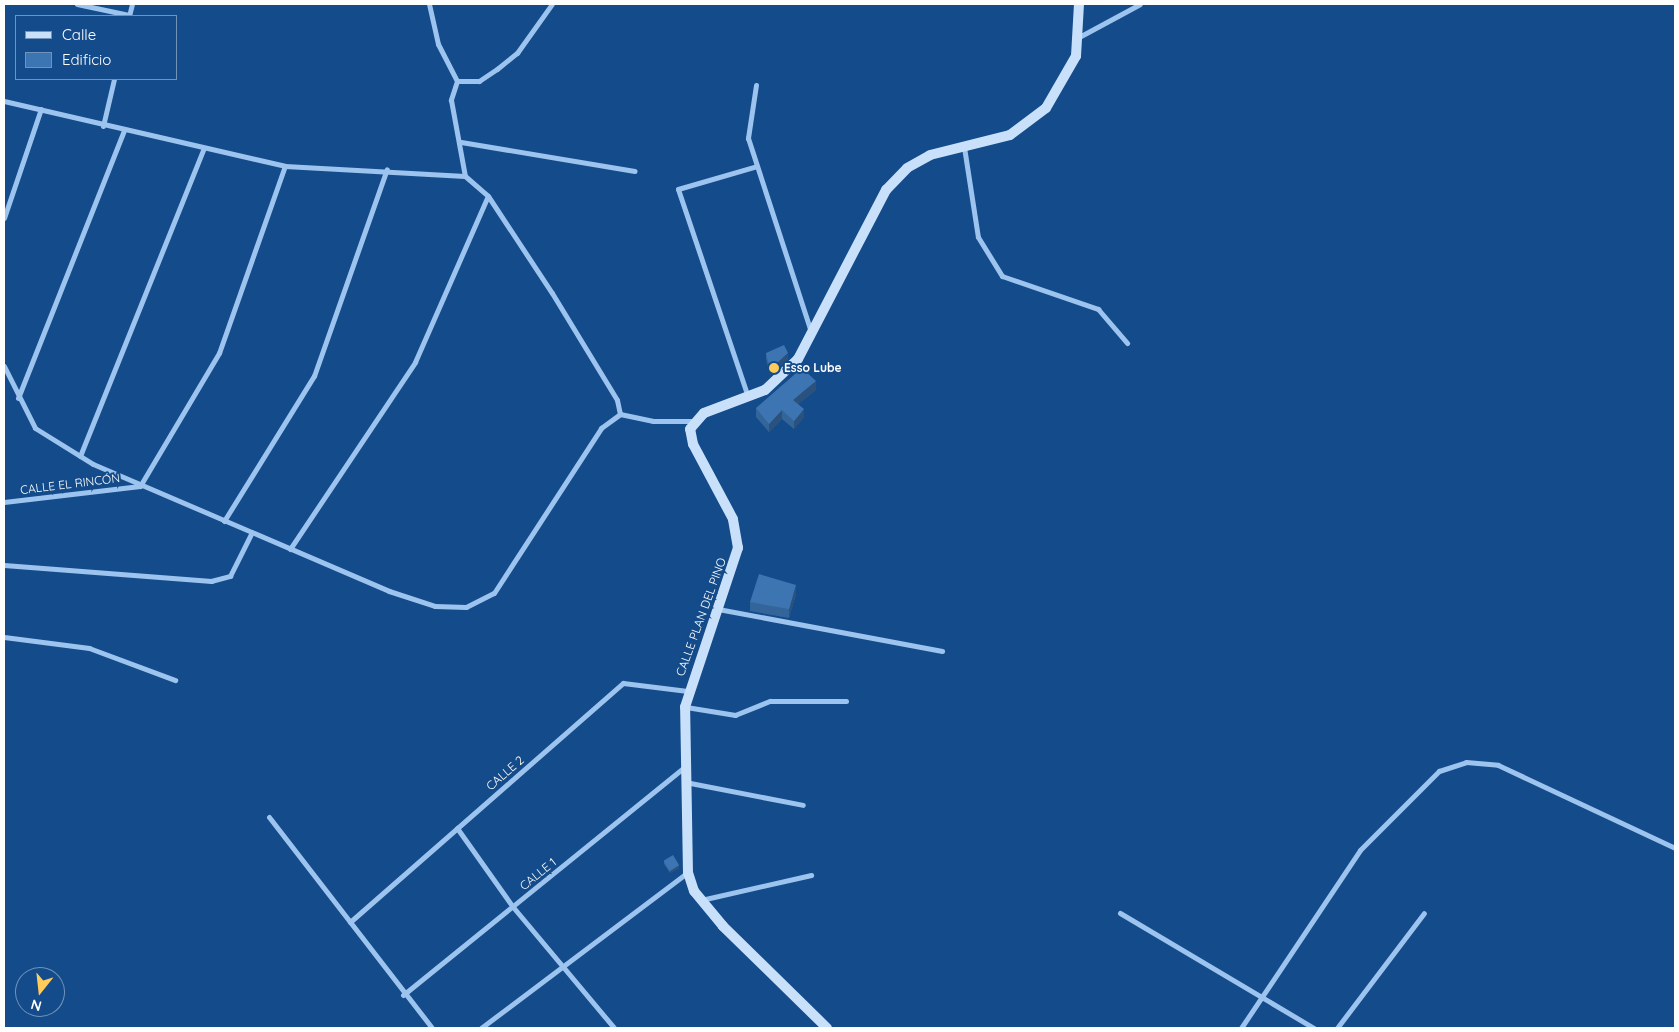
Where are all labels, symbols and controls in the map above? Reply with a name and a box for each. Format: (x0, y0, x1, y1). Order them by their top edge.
legend (15, 15, 178, 80)
text: Calle (62, 25, 96, 44)
text: Edificio (62, 50, 111, 69)
place label: Esso Lube (784, 361, 842, 375)
marker: Esso Lube (768, 362, 780, 374)
street label: CALLE EL RINCÓN (19, 471, 121, 497)
street label: CALLE PLAN DEL PINO (673, 556, 729, 678)
street label: CALLE 2 (483, 753, 527, 793)
street label: CALLE 1 (517, 855, 559, 893)
north arrow (15, 967, 65, 1017)
text: N (29, 995, 44, 1016)

